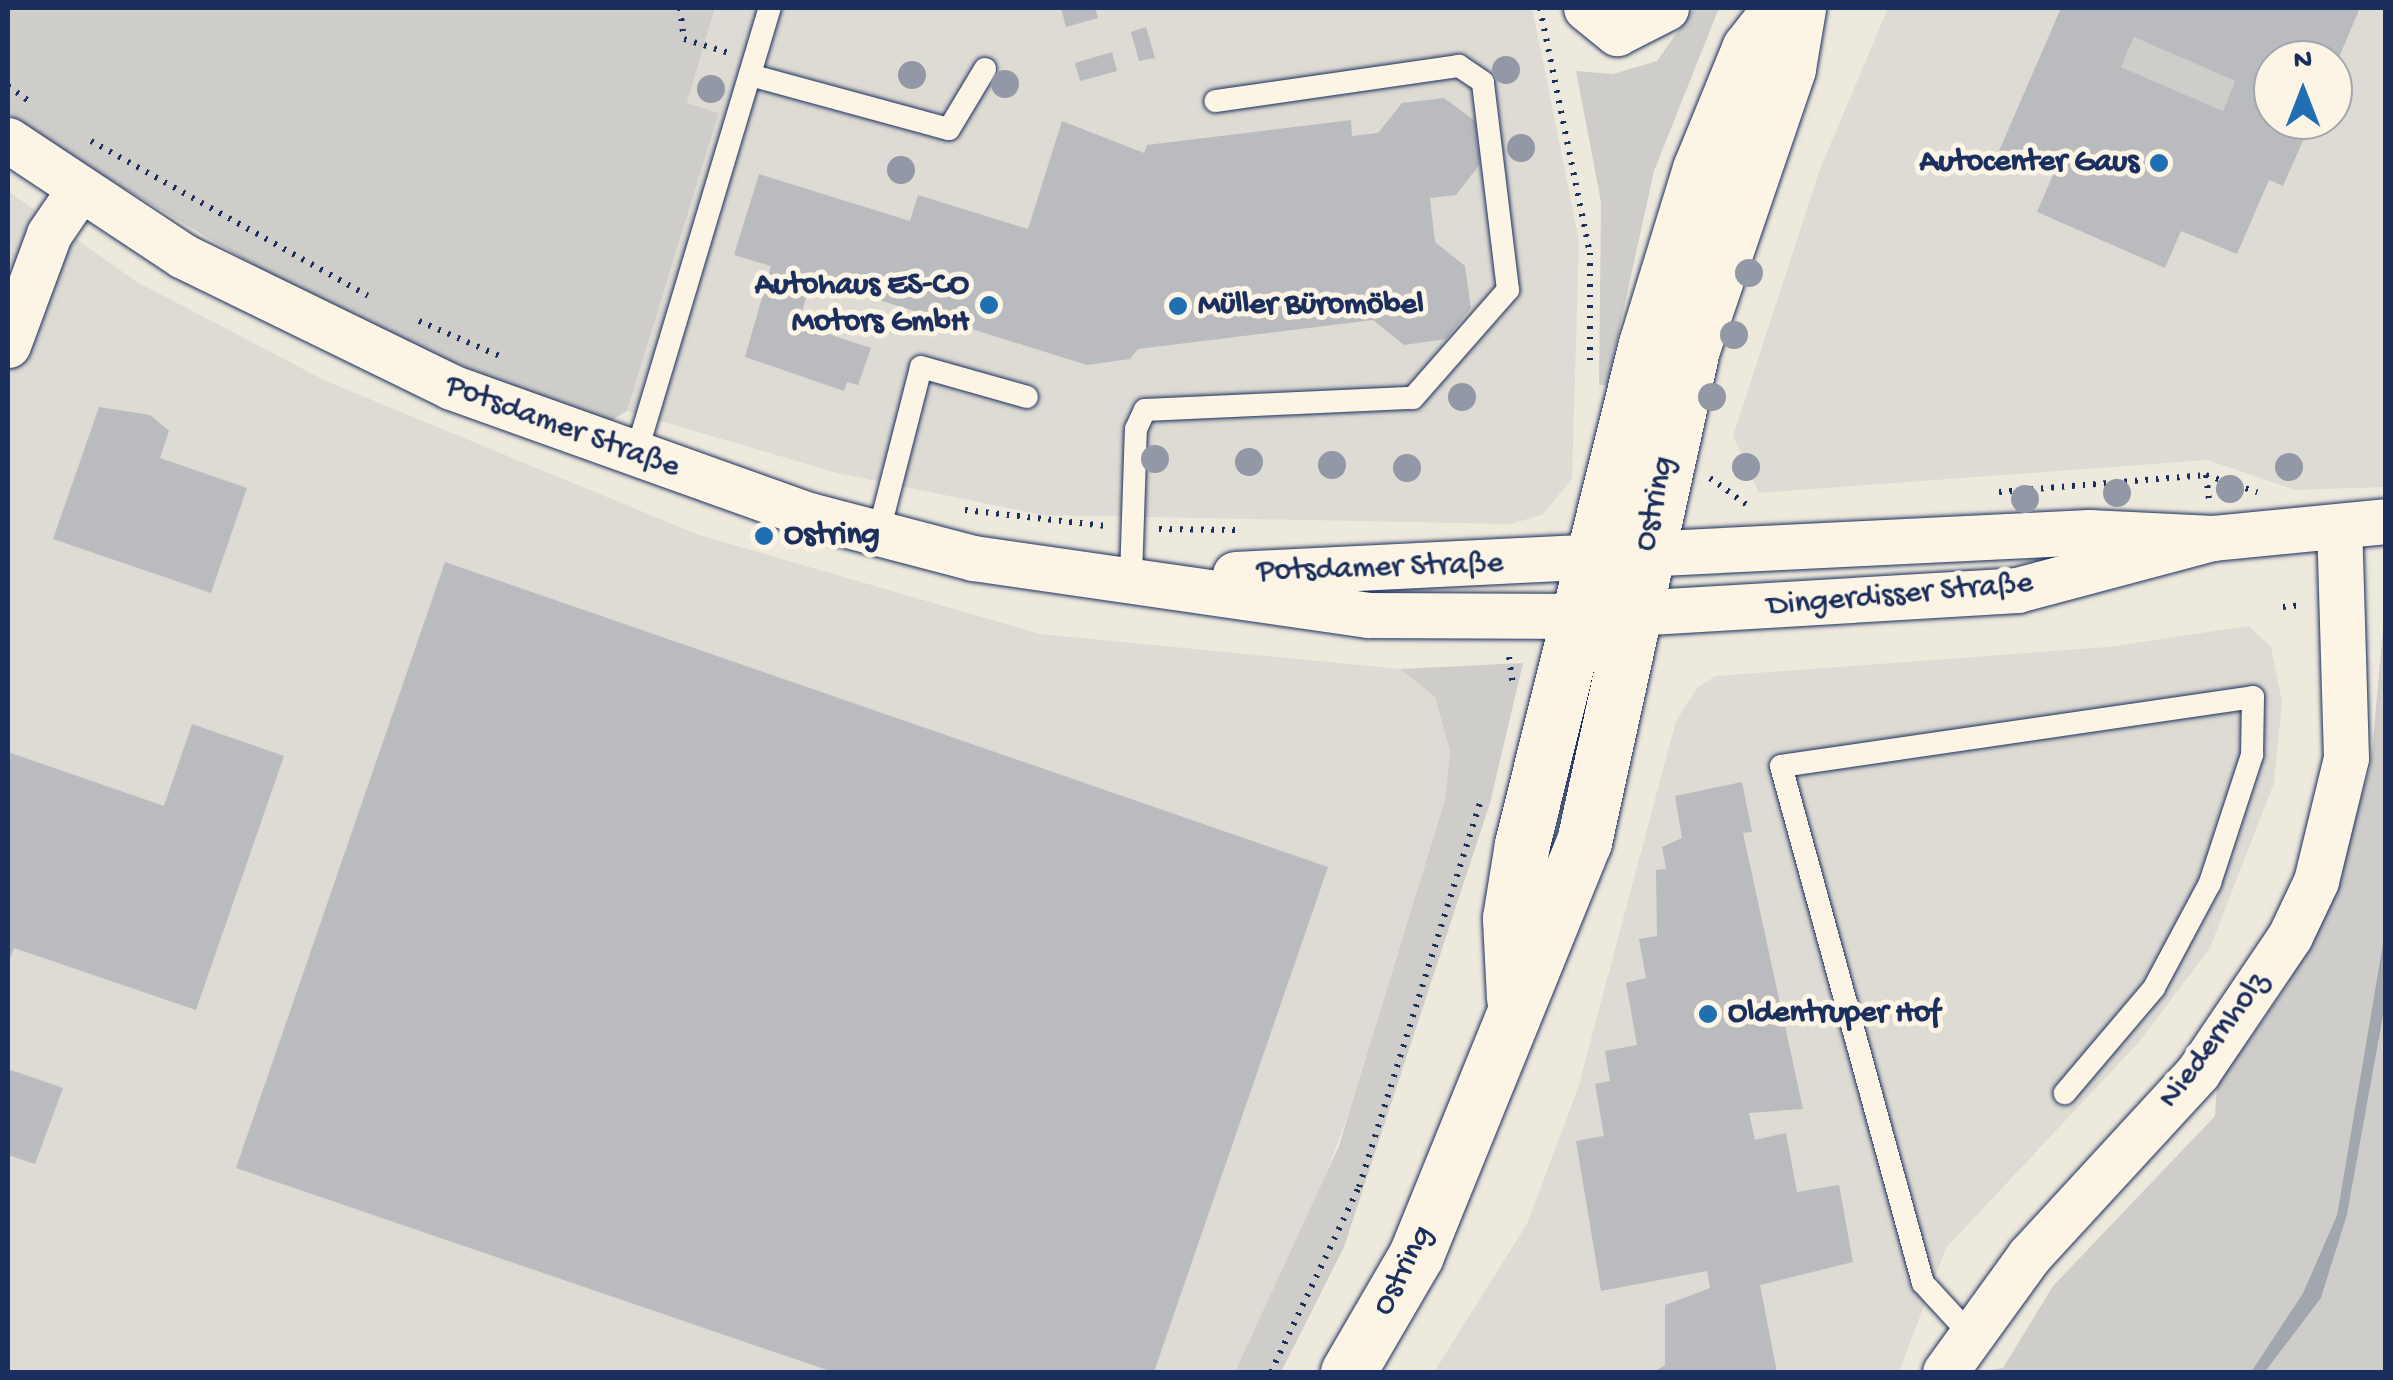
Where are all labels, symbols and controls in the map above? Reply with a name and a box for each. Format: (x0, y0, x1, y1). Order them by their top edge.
north arrow (2253, 40, 2353, 140)
text: N (2294, 45, 2312, 78)
place label: Autocenter Gaus (1920, 144, 2139, 182)
marker: Autocenter Gaus (2148, 152, 2170, 174)
place label: Autohaus ES-CO Motors GmbH (755, 268, 969, 343)
place label: Müller Büromöbel (1198, 287, 1424, 325)
marker: Autohaus ES-CO Motors GmbH (978, 294, 1000, 316)
marker: Müller Büromöbel (1167, 295, 1189, 317)
street label: Potsdamer Straße (440, 368, 684, 488)
street label: Ostring (1627, 453, 1685, 555)
place label: Ostring (784, 517, 880, 555)
marker: Ostring (753, 525, 775, 547)
street label: Potsdamer Straße (1256, 546, 1504, 592)
street label: Dingerdisser Straße (1765, 565, 2035, 627)
street label: Niedernholz (2151, 965, 2279, 1117)
place label: Oldentruper Hof (1728, 995, 1940, 1033)
marker: Oldentruper Hof (1697, 1003, 1719, 1025)
street label: Ostring (1365, 1220, 1443, 1322)

